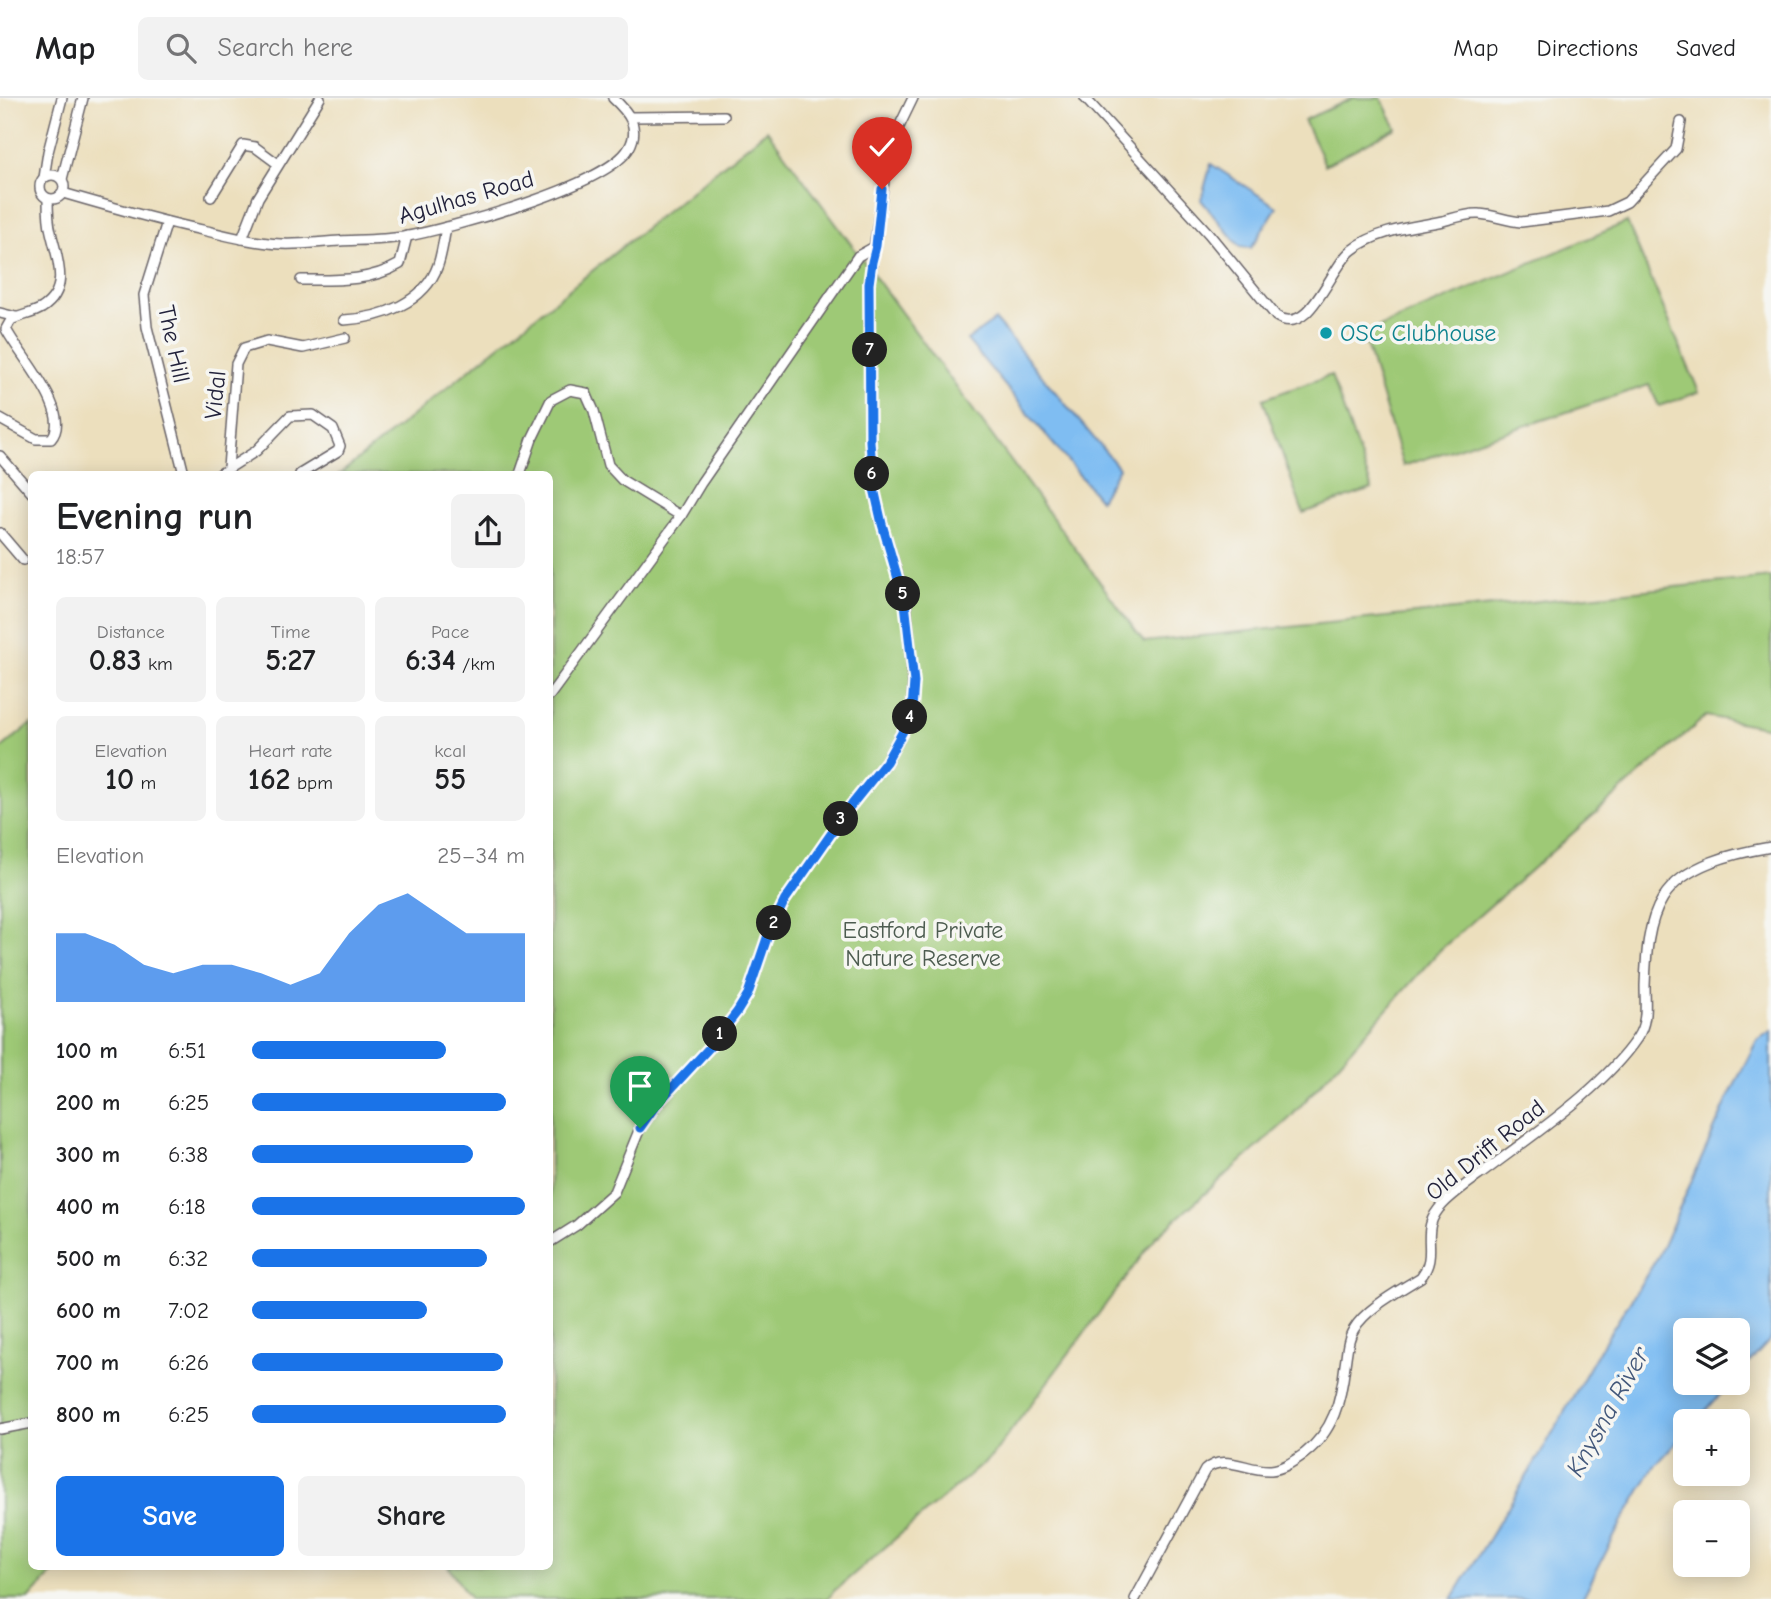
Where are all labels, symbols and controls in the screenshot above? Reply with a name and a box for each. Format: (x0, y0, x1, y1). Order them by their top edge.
search box (138, 17, 628, 80)
text: Map (35, 29, 96, 67)
icon: search (162, 29, 200, 67)
text: Search here (218, 33, 353, 63)
text: Map (1453, 34, 1499, 62)
text: Directions (1537, 34, 1638, 62)
text: Saved (1676, 34, 1736, 62)
pin (852, 117, 912, 189)
icon: check (863, 128, 901, 166)
street label: Agulhas Road (395, 164, 537, 230)
street label: The Hill (152, 303, 196, 385)
place label: OSC Clubhouse (1340, 319, 1496, 347)
marker: OSC Clubhouse (1318, 325, 1334, 341)
pin: 7 (852, 332, 888, 368)
text: 7 (865, 338, 874, 360)
street label: Vidal (199, 369, 231, 421)
pin: 6 (854, 456, 890, 492)
text: 6 (867, 462, 876, 484)
button: share (451, 494, 525, 568)
text: Evening run (56, 495, 253, 539)
text: 18:57 (56, 543, 104, 570)
pin: 5 (886, 576, 920, 612)
text: 5 (897, 582, 908, 604)
text: Distance (97, 621, 165, 643)
text: Time (271, 621, 310, 643)
text: Pace (431, 621, 469, 643)
text: 0.83 (89, 643, 142, 678)
text: 5:27 (265, 643, 316, 678)
text: 6:34 (405, 643, 456, 678)
text: km (142, 653, 173, 675)
text: /km (456, 653, 495, 675)
pin: 4 (892, 700, 928, 734)
text: 4 (905, 705, 914, 727)
text: Elevation (94, 740, 167, 762)
text: Heart rate (249, 740, 332, 762)
text: kcal (434, 740, 466, 762)
text: 10 (105, 762, 134, 797)
text: 162 (248, 762, 291, 797)
text: 55 (434, 762, 466, 797)
text: m (134, 772, 156, 794)
text: bpm (291, 772, 333, 794)
pin: 3 (824, 802, 858, 836)
text: 3 (836, 807, 845, 829)
text: Elevation (56, 842, 144, 869)
text: 25–34 m (437, 842, 525, 869)
pin: 2 (756, 906, 792, 940)
text: 2 (769, 911, 778, 933)
park label: Eastford Private Nature Reserve (843, 916, 1003, 972)
pin: 1 (702, 1016, 738, 1052)
text: 1 (716, 1022, 723, 1044)
text: 100 m (56, 1037, 118, 1064)
text: 6:51 (168, 1037, 206, 1064)
pin (610, 1056, 670, 1128)
icon: arrive (621, 1067, 659, 1105)
text: 200 m (56, 1089, 120, 1116)
text: 6:25 (168, 1089, 209, 1116)
street label: Old Drift Road (1420, 1094, 1550, 1206)
text: 300 m (56, 1141, 120, 1168)
text: 6:38 (168, 1141, 208, 1168)
text: 400 m (56, 1193, 120, 1220)
text: 6:18 (168, 1193, 206, 1220)
text: 500 m (56, 1245, 121, 1272)
text: 6:32 (168, 1245, 208, 1272)
text: 600 m (56, 1297, 121, 1324)
text: 7:02 (168, 1297, 209, 1324)
map controls (1673, 1318, 1750, 1577)
button: layers (1673, 1318, 1750, 1395)
water label: Knysna River (1560, 1341, 1657, 1482)
text: 700 m (56, 1349, 119, 1376)
text: 6:26 (168, 1349, 209, 1376)
text: 800 m (56, 1401, 121, 1428)
text: 6:25 (168, 1401, 209, 1428)
button: + (1673, 1409, 1750, 1486)
button: Save (56, 1476, 284, 1556)
button: Share (298, 1476, 525, 1556)
button: − (1673, 1500, 1750, 1577)

